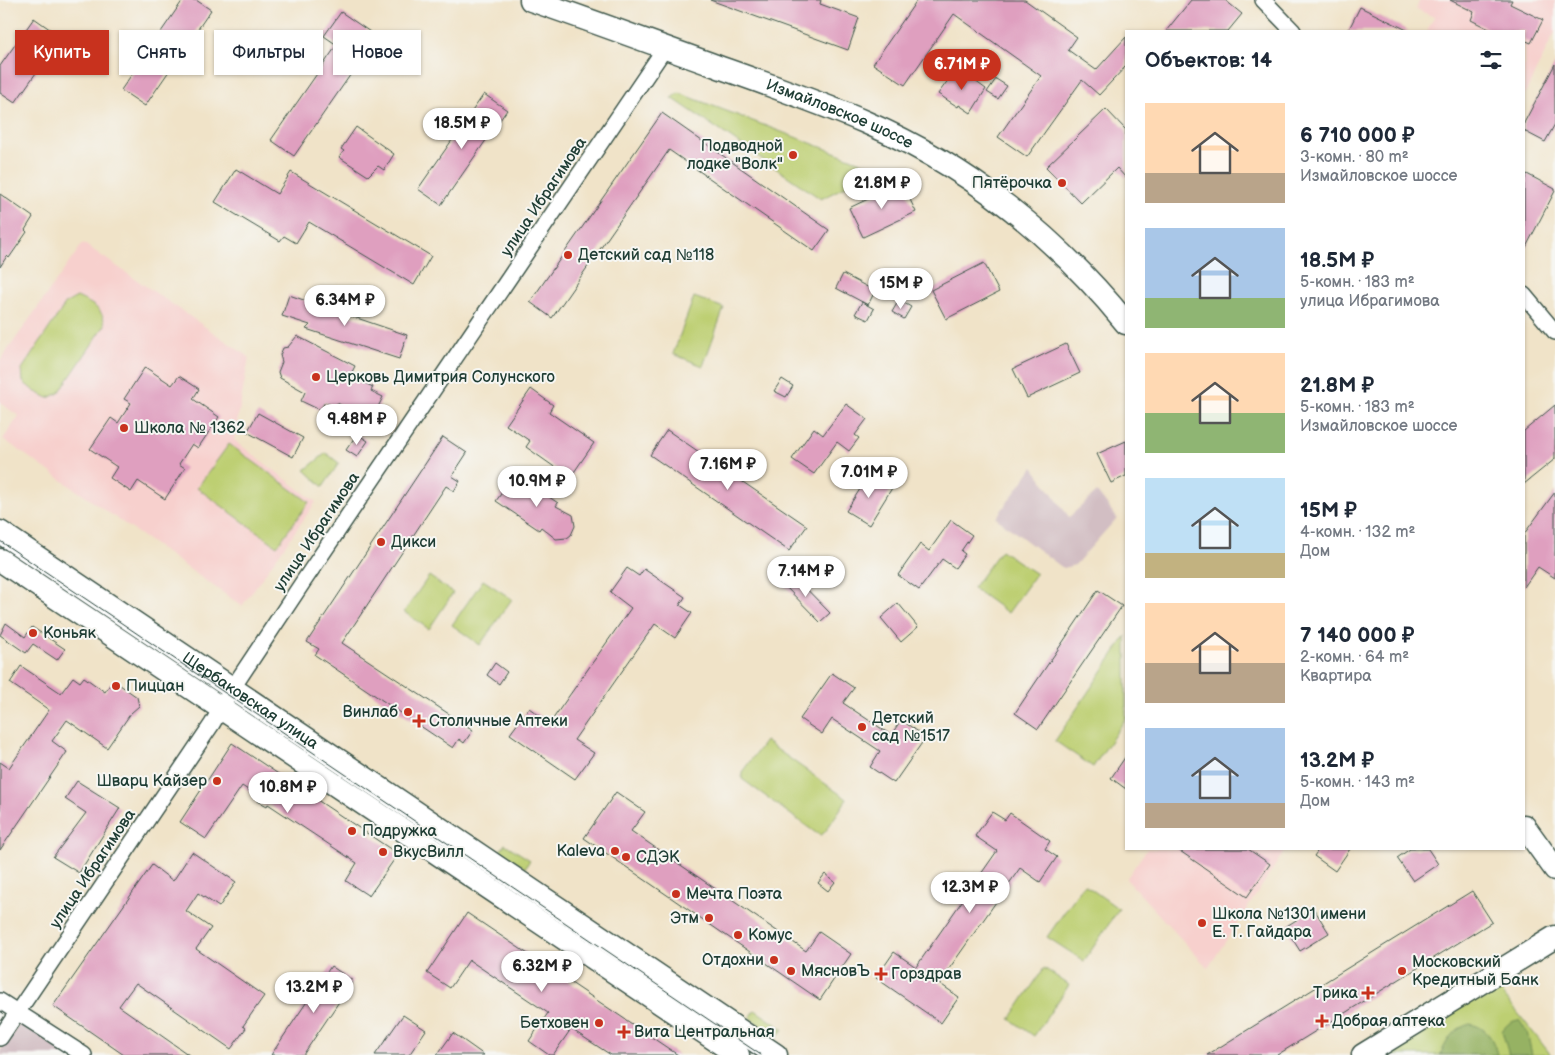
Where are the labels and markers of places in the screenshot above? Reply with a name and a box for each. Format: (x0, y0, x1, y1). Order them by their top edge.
pin: 6.71M ₽ (916, 48, 1008, 91)
pin: 18.5M ₽ (416, 108, 508, 150)
place label: Подводной лодке "Волк" (687, 137, 783, 174)
marker: Подводной лодке "Волк" (787, 149, 799, 161)
pin: 21.8M ₽ (836, 168, 928, 210)
place label: Пятёрочка (972, 174, 1053, 193)
marker: Пятёрочка (1056, 177, 1068, 189)
place label: Детский сад №118 (578, 246, 714, 265)
marker: Детский сад №118 (562, 249, 574, 261)
pin: 15M ₽ (866, 268, 936, 310)
pin: 6.34M ₽ (299, 284, 391, 327)
place label: Церковь Димитрия Солунского (326, 368, 555, 387)
marker: Церковь Димитрия Солунского (310, 371, 322, 383)
pin: 9.48M ₽ (311, 404, 403, 446)
place label: Школа № 1362 (134, 419, 246, 438)
marker: Школа № 1362 (118, 422, 130, 434)
pin: 7.16M ₽ (682, 448, 774, 491)
pin: 7.01M ₽ (823, 456, 915, 499)
pin: 10.9M ₽ (491, 466, 583, 508)
place label: Дикси (391, 533, 436, 552)
marker: Дикси (375, 536, 387, 548)
pin: 7.14M ₽ (760, 556, 852, 598)
place label: Коньяк (43, 624, 97, 643)
marker: Коньяк (27, 627, 39, 639)
place label: Пиццан (126, 677, 184, 696)
marker: Пиццан (110, 680, 122, 692)
place label: Винлаб (343, 703, 398, 722)
marker: Винлаб (402, 706, 414, 718)
place label: Детский сад №1517 (872, 709, 950, 746)
place label: Столичные Аптеки (429, 712, 568, 731)
marker: Столичные Аптеки (413, 715, 425, 727)
marker: Детский сад №1517 (856, 721, 868, 733)
place label: Шварц Кайзер (96, 772, 207, 791)
pin: 10.8M ₽ (242, 772, 334, 814)
marker: Шварц Кайзер (211, 775, 223, 787)
place label: Подружка (362, 822, 437, 841)
marker: Подружка (346, 825, 358, 837)
place label: Kaleva (556, 842, 605, 861)
place label: ВкусВилл (393, 843, 464, 862)
marker: Kaleva (609, 845, 621, 857)
marker: ВкусВилл (377, 846, 389, 858)
place label: СДЭК (636, 848, 680, 867)
marker: СДЭК (620, 851, 632, 863)
pin: 12.3M ₽ (924, 872, 1016, 914)
place label: Мечта Поэта (686, 885, 783, 904)
marker: Мечта Поэта (670, 888, 682, 900)
place label: Школа №1301 имени Е. Т. Гайдара (1212, 905, 1366, 942)
place label: Этм (670, 909, 699, 928)
marker: Этм (703, 912, 715, 924)
marker: Школа №1301 имени Е. Т. Гайдара (1196, 917, 1208, 929)
place label: Комус (748, 926, 793, 945)
marker: Комус (732, 929, 744, 941)
pin: 6.32M ₽ (496, 950, 588, 993)
place label: Отдохни (702, 951, 764, 970)
place label: Московский Кредитный Банк (1412, 953, 1539, 990)
marker: Отдохни (768, 954, 780, 966)
place label: МясновЪ (801, 962, 870, 981)
marker: МясновЪ (785, 965, 797, 977)
place label: Горздрав (891, 965, 962, 984)
marker: Московский Кредитный Банк (1396, 965, 1408, 977)
marker: Горздрав (875, 968, 887, 980)
pin: 13.2M ₽ (268, 972, 360, 1014)
place label: Трика (1313, 984, 1359, 1003)
marker: Трика (1362, 987, 1374, 999)
place label: Добрая аптека (1332, 1012, 1445, 1031)
place label: Бетховен (520, 1014, 589, 1033)
marker: Добрая аптека (1316, 1015, 1328, 1027)
marker: Бетховен (593, 1017, 605, 1029)
place label: Вита Центральная (634, 1023, 775, 1042)
marker: Вита Центральная (618, 1026, 630, 1038)

